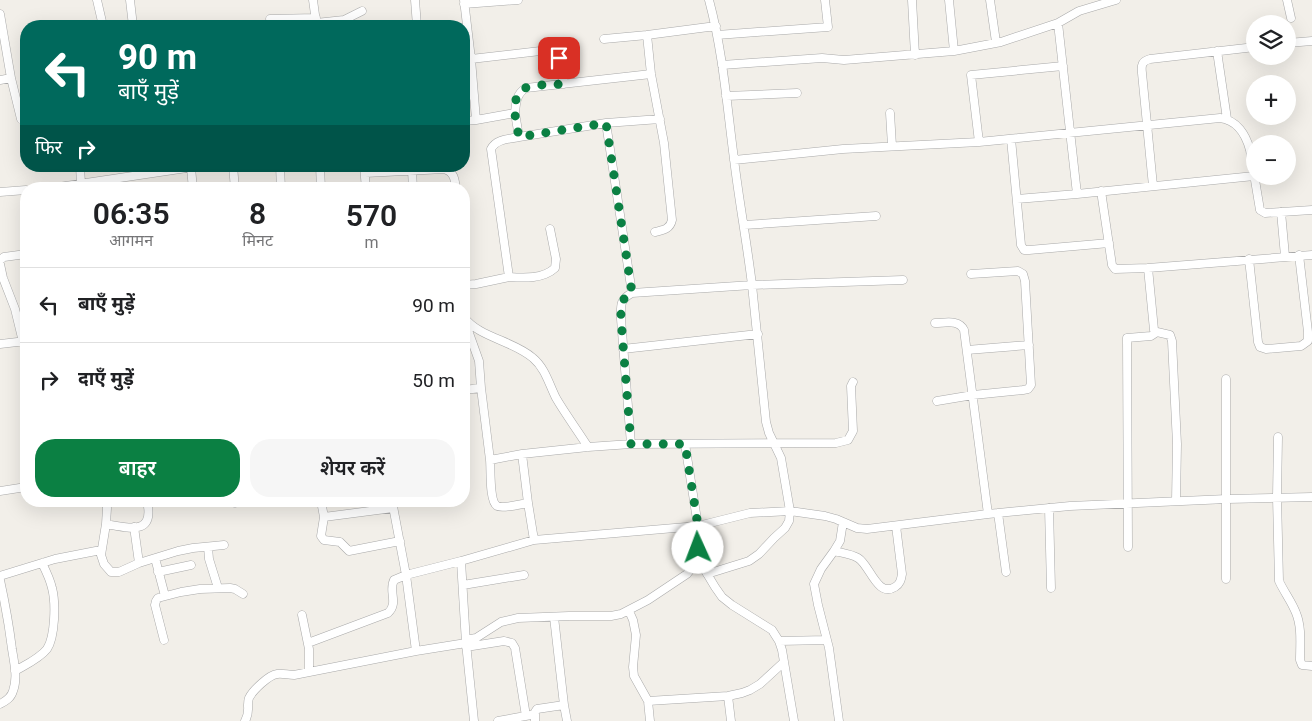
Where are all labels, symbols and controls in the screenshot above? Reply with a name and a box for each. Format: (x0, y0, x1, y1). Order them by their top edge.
map controls (1246, 15, 1296, 185)
button: layers (1246, 15, 1296, 65)
text: 90 m (118, 37, 197, 78)
pin (538, 37, 580, 79)
icon: left (35, 40, 100, 105)
icon: arrive (545, 44, 573, 72)
button: + (1246, 75, 1296, 125)
text: बाएँ मुड़ें (118, 79, 179, 104)
icon: right (72, 135, 100, 163)
button: − (1246, 135, 1296, 185)
text: फिर (35, 136, 62, 159)
text: 06:35 (93, 196, 170, 231)
text: 8 (249, 196, 266, 231)
text: 570 (346, 198, 397, 233)
text: आगमन (109, 231, 153, 250)
text: मिनट (242, 231, 273, 250)
text: m (364, 233, 379, 252)
icon: left (35, 291, 63, 319)
text: बाएँ मुड़ें (78, 292, 135, 315)
text: 90 m (412, 294, 455, 317)
icon: right (35, 366, 63, 394)
text: दाएँ मुड़ें (78, 367, 134, 390)
text: 50 m (412, 369, 455, 392)
button: बाहर (35, 439, 240, 497)
button: शेयर करें (250, 439, 455, 497)
position arrow (671, 521, 723, 573)

